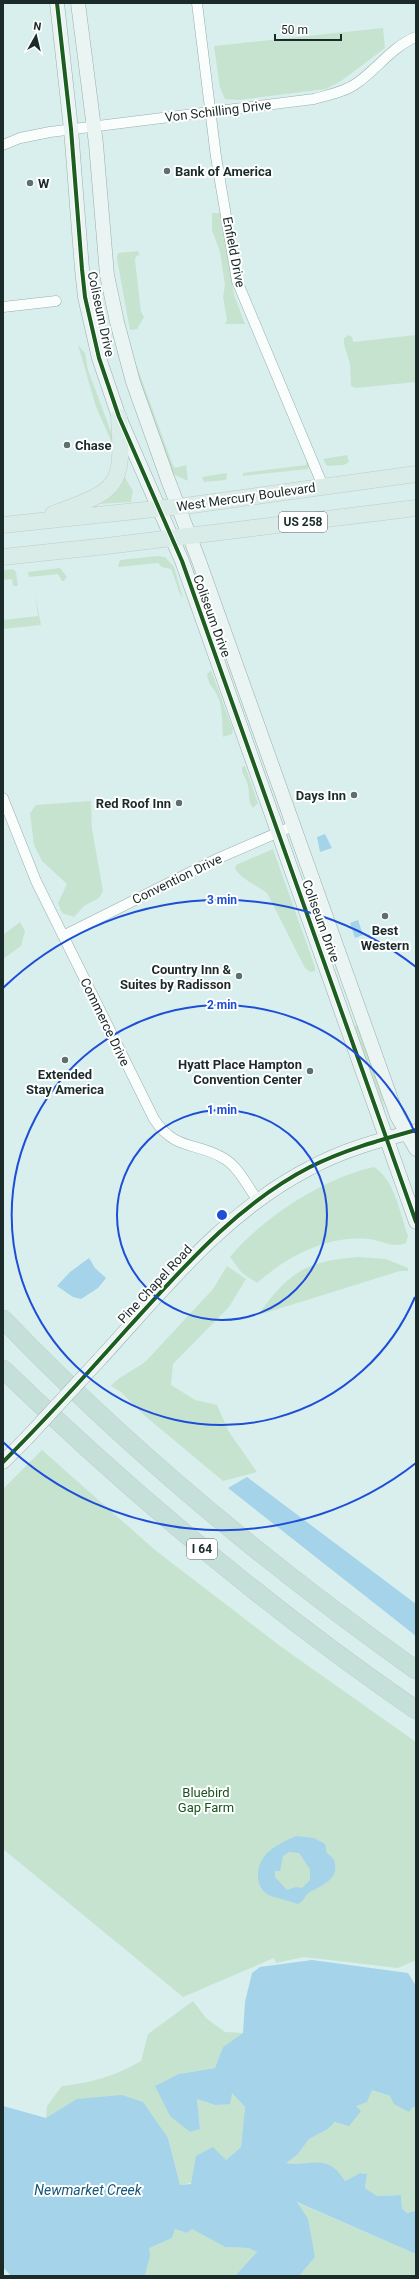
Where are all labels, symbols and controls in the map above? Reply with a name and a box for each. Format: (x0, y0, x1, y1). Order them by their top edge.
north arrow (16, 16, 56, 56)
scale bar (275, 16, 341, 42)
text: N (33, 20, 42, 34)
text: 50 m (281, 23, 308, 37)
street label: Von Schilling Drive (164, 97, 272, 125)
place label: Bank of America (175, 164, 272, 179)
marker: Bank of America (162, 166, 172, 176)
place label: W (38, 176, 50, 191)
marker: W (25, 178, 35, 188)
street label: Enfield Drive (220, 215, 248, 289)
street label: Coliseum Drive (85, 270, 117, 358)
place label: Chase (75, 438, 111, 453)
marker: Chase (62, 440, 72, 450)
street label: West Mercury Boulevard (175, 480, 317, 514)
road number: US 258 (279, 512, 327, 532)
street label: Coliseum Drive (190, 573, 234, 659)
place label: Days Inn (296, 788, 346, 803)
marker: Days Inn (349, 790, 359, 800)
place label: Red Roof Inn (96, 796, 171, 811)
marker: Red Roof Inn (174, 798, 184, 808)
street label: Convention Drive (130, 851, 224, 907)
street label: Coliseum Drive (299, 878, 343, 964)
text: 3 min (207, 893, 237, 907)
marker: Best Western (380, 911, 390, 921)
place label: Best Western (361, 923, 409, 953)
place label: Country Inn & Suites by Radisson (120, 962, 231, 992)
marker: Country Inn & Suites by Radisson (234, 971, 244, 981)
street label: Commerce Drive (77, 976, 133, 1069)
text: 2 min (207, 998, 237, 1012)
marker: Extended Stay America (60, 1055, 70, 1065)
place label: Hyatt Place Hampton Convention Center (178, 1057, 302, 1087)
marker: Hyatt Place Hampton Convention Center (305, 1066, 315, 1076)
place label: Extended Stay America (26, 1067, 104, 1097)
text: 1 min (207, 1103, 237, 1117)
centre of rings (215, 1208, 229, 1222)
street label: Pine Chapel Road (115, 1242, 195, 1326)
road number: I 64 (187, 1539, 217, 1559)
park label: Bluebird Gap Farm (178, 1785, 234, 1815)
water label: Newmarket Creek (34, 2182, 143, 2198)

